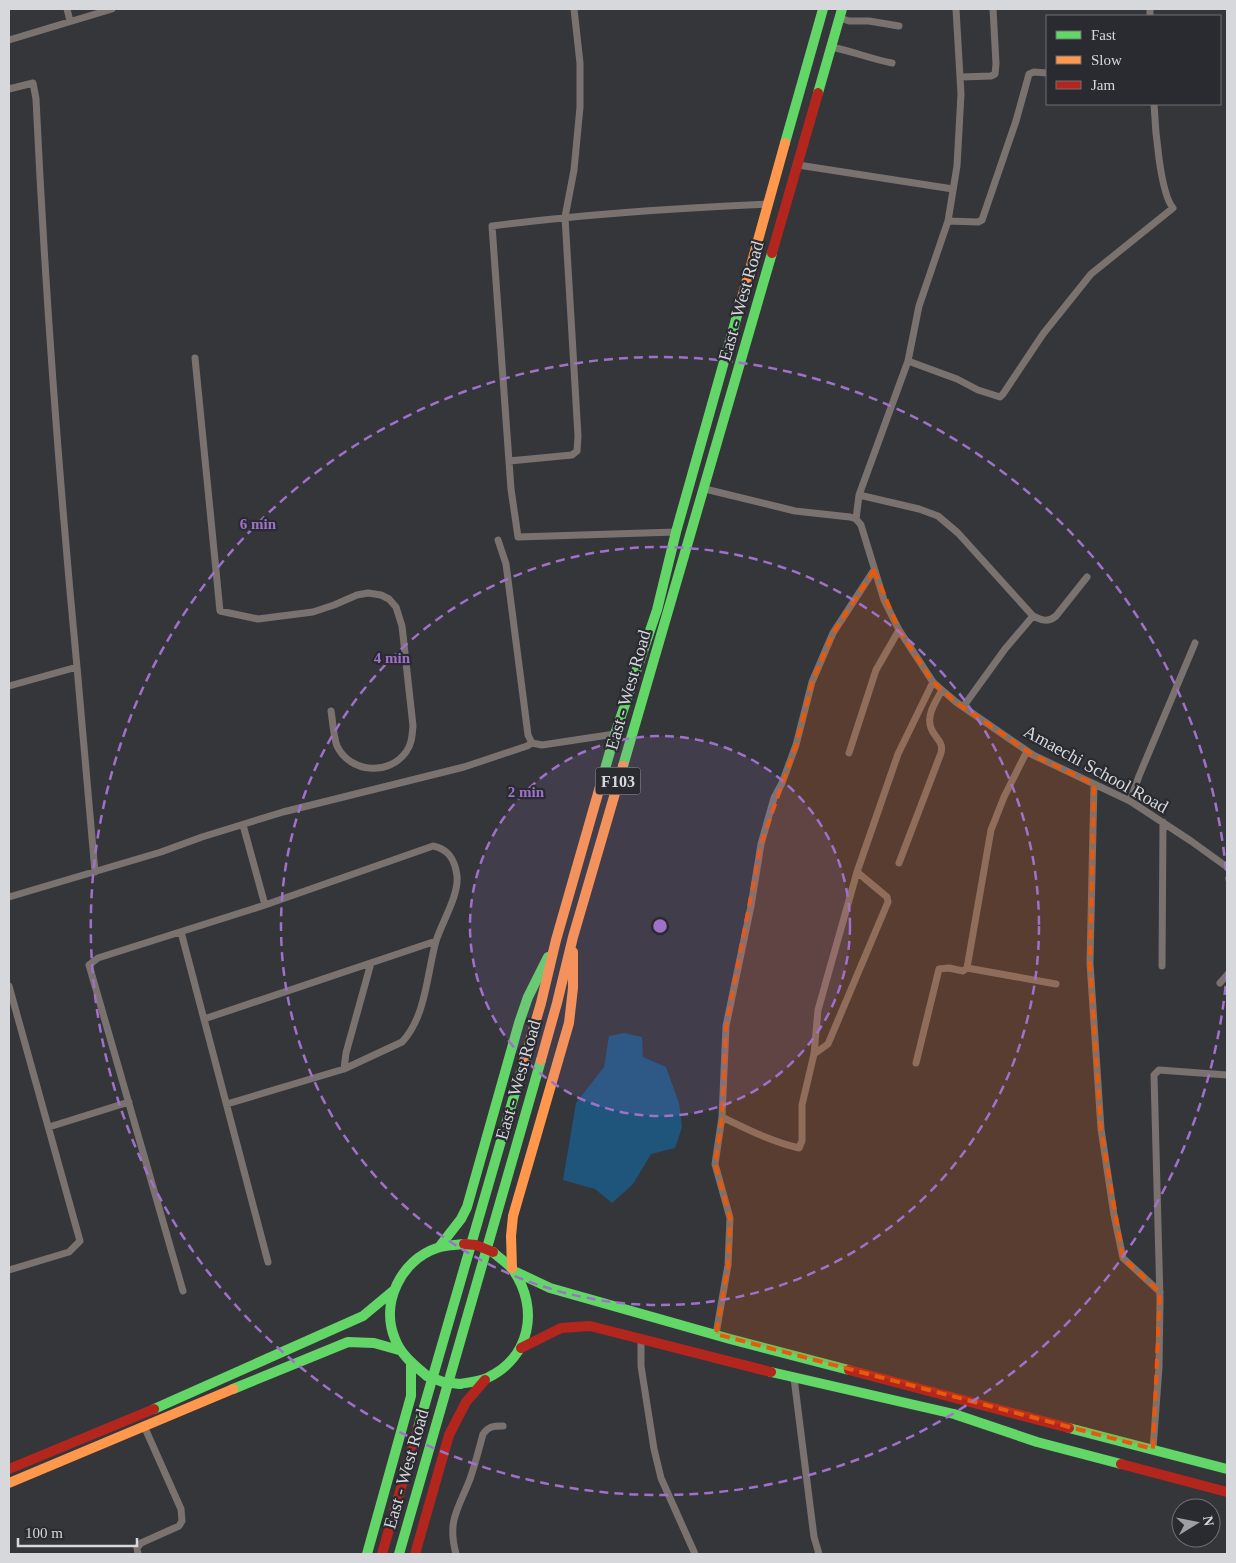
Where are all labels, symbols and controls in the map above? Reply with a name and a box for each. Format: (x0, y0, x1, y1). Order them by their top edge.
legend (1046, 15, 1221, 105)
text: Fast (1091, 27, 1117, 43)
text: Slow (1091, 52, 1122, 68)
text: Jam (1091, 77, 1115, 93)
street label: East - West Road (714, 239, 768, 363)
text: 6 min (240, 516, 277, 532)
street label: East - West Road (601, 628, 655, 752)
text: 4 min (374, 650, 411, 666)
street label: Amaechi School Road (1020, 721, 1172, 817)
road number: F103 (596, 768, 640, 794)
text: 2 min (508, 784, 545, 800)
centre of rings (651, 917, 669, 935)
street label: East - West Road (491, 1018, 545, 1142)
street label: East - West Road (379, 1407, 433, 1531)
north arrow (1171, 1498, 1221, 1548)
text: N (1200, 1515, 1217, 1527)
scale bar (18, 1516, 136, 1548)
text: 100 m (25, 1525, 63, 1541)

